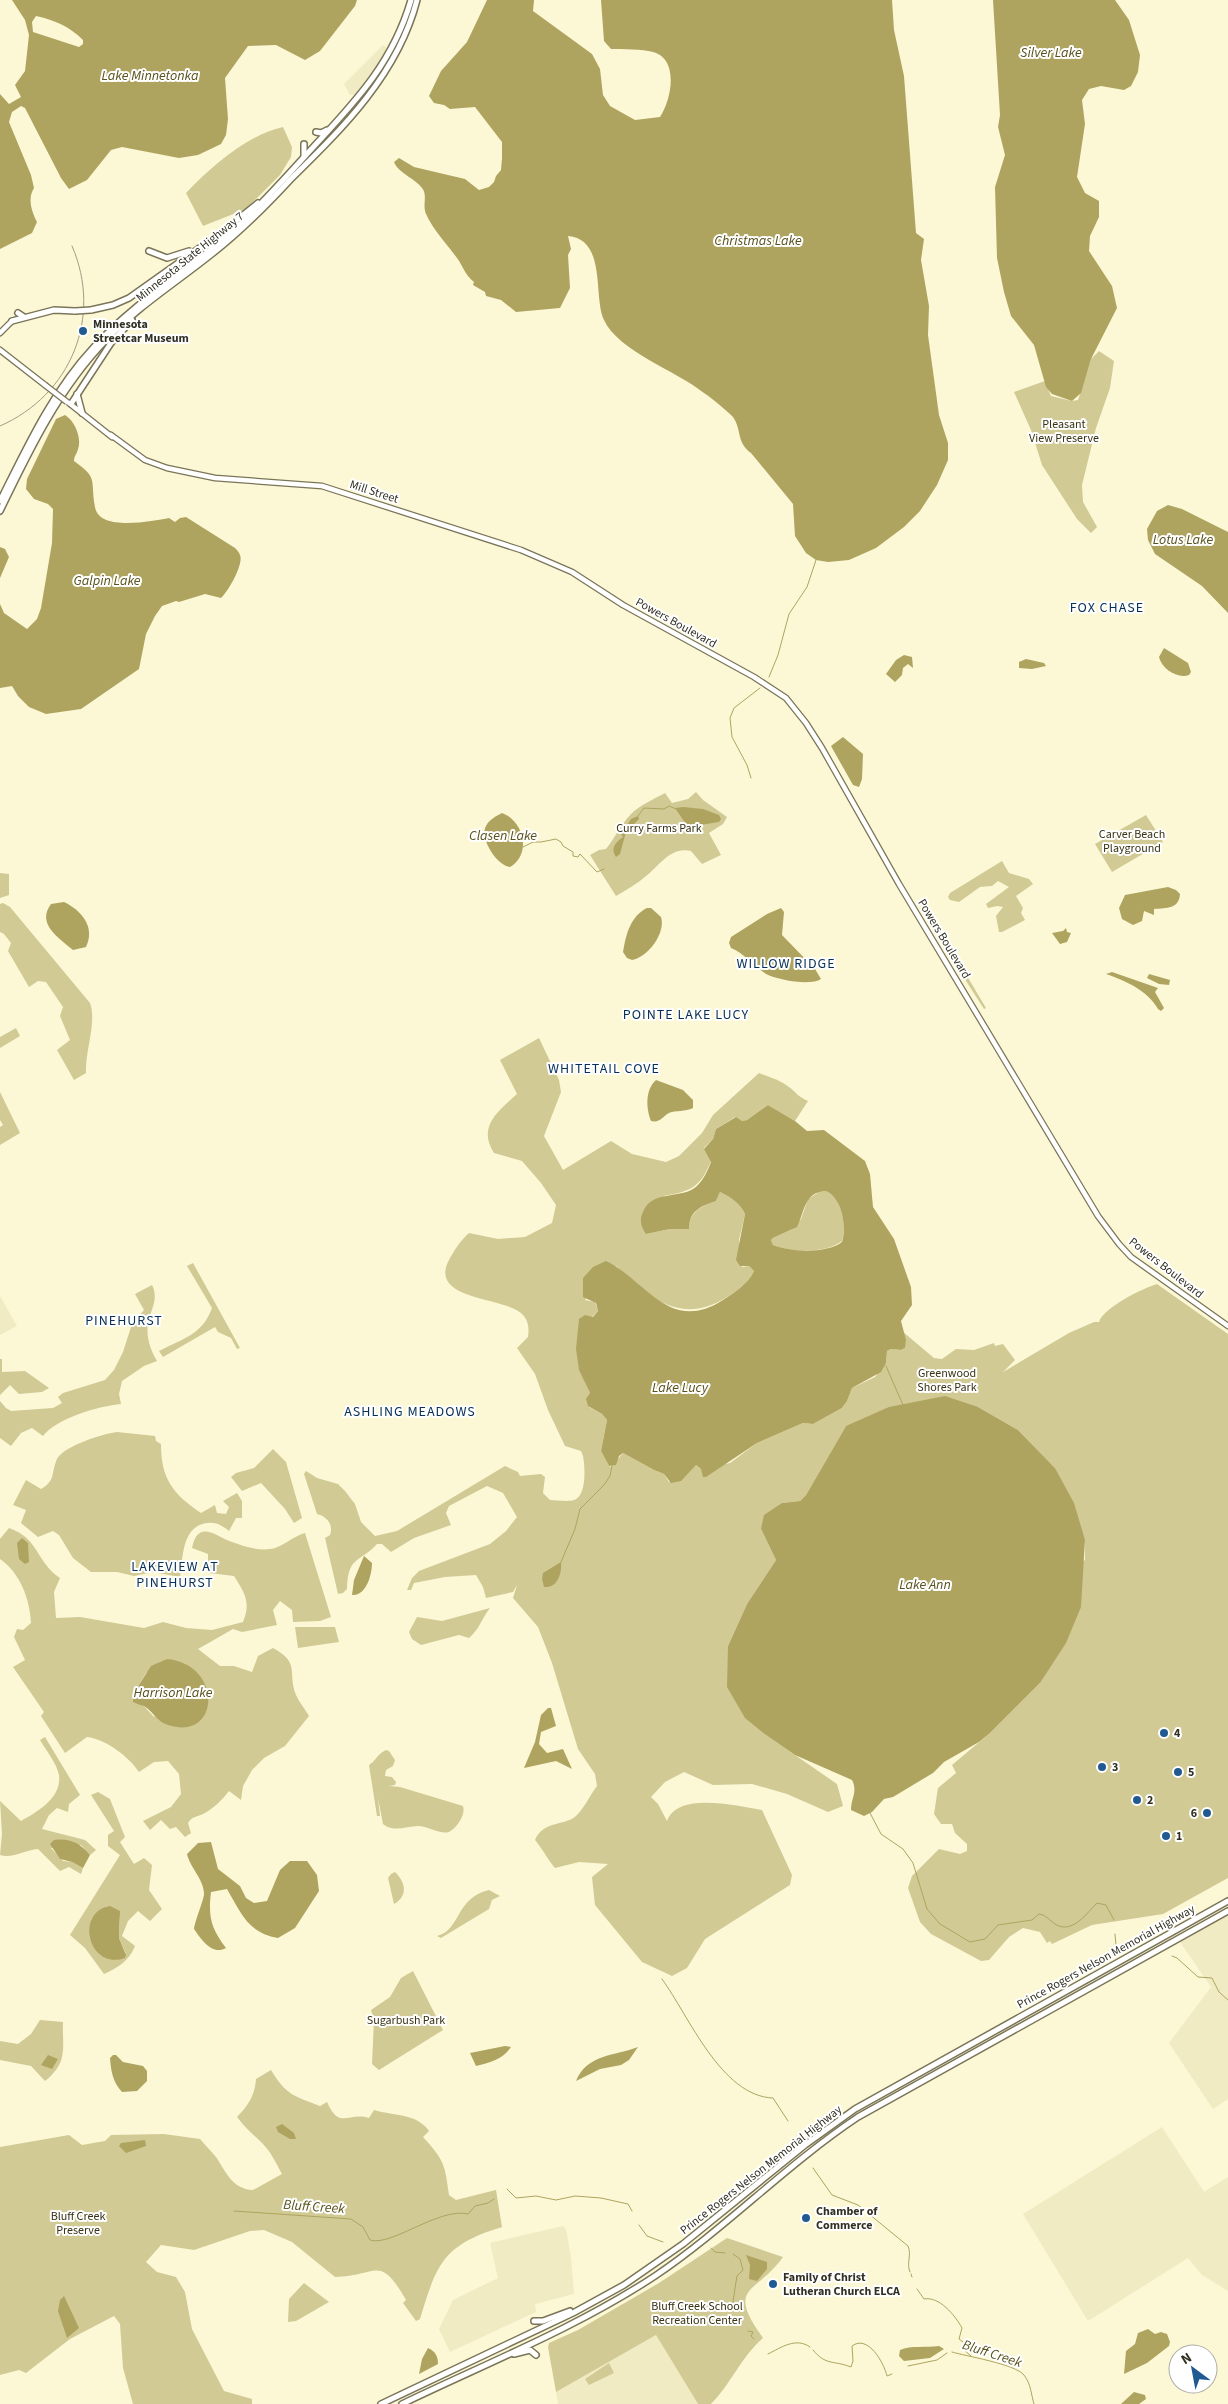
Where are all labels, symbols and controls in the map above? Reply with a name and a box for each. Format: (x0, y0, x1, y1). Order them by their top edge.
water label: Silver Lake (1020, 43, 1082, 63)
water label: Lake Minnetonka (102, 66, 199, 86)
street label: Minnesota State Highway 7 (132, 208, 248, 306)
water label: Christmas Lake (714, 231, 802, 251)
place label: Minnesota Streetcar Museum (93, 316, 189, 347)
marker: Minnesota Streetcar Museum (77, 325, 89, 337)
park label: Pleasant View Preserve (1029, 416, 1099, 447)
street label: Mill Street (347, 476, 401, 508)
water label: Lotus Lake (1153, 530, 1214, 550)
water label: Galpin Lake (73, 571, 141, 591)
street label: Powers Boulevard (632, 594, 720, 652)
district label: FOX CHASE (1070, 598, 1144, 618)
park label: Curry Farms Park (616, 820, 702, 837)
water label: Clasen Lake (469, 826, 537, 846)
park label: Carver Beach Playground (1099, 826, 1165, 857)
street label: Powers Boulevard (913, 896, 975, 982)
district label: WILLOW RIDGE (736, 954, 836, 974)
district label: POINTE LAKE LUCY (623, 1005, 749, 1025)
district label: WHITETAIL COVE (548, 1059, 660, 1079)
street label: Powers Boulevard (1125, 1233, 1207, 1303)
district label: PINEHURST (85, 1311, 163, 1331)
park label: Greenwood Shores Park (917, 1365, 977, 1396)
water label: Lake Lucy (652, 1378, 709, 1398)
district label: ASHLING MEADOWS (344, 1402, 476, 1422)
district label: LAKEVIEW AT PINEHURST (131, 1557, 219, 1593)
water label: Lake Ann (899, 1575, 951, 1595)
water label: Harrison Lake (133, 1683, 213, 1703)
place label: 4 (1174, 1725, 1181, 1742)
marker: 4 (1158, 1727, 1170, 1739)
place label: 3 (1112, 1759, 1118, 1776)
marker: 3 (1096, 1761, 1108, 1773)
place label: 5 (1188, 1764, 1194, 1781)
marker: 5 (1172, 1766, 1184, 1778)
place label: 2 (1147, 1792, 1153, 1809)
marker: 2 (1131, 1794, 1143, 1806)
place label: 6 (1191, 1805, 1197, 1822)
marker: 6 (1201, 1807, 1213, 1819)
place label: 1 (1176, 1828, 1182, 1845)
marker: 1 (1160, 1830, 1172, 1842)
street label: Prince Rogers Nelson Memorial Highway (1014, 1901, 1198, 2013)
park label: Sugarbush Park (367, 2012, 445, 2029)
street label: Prince Rogers Nelson Memorial Highway (676, 2101, 846, 2239)
water label: Bluff Creek (283, 2195, 346, 2219)
place label: Chamber of Commerce (816, 2203, 878, 2234)
park label: Bluff Creek Preserve (51, 2208, 105, 2239)
marker: Chamber of Commerce (800, 2212, 812, 2224)
place label: Family of Christ Lutheran Church ELCA (783, 2269, 900, 2300)
marker: Family of Christ Lutheran Church ELCA (767, 2278, 779, 2290)
park label: Bluff Creek School Recreation Center (651, 2298, 743, 2329)
water label: Bluff Creek (960, 2335, 1025, 2373)
north arrow (1168, 2344, 1218, 2394)
text: N (1177, 2348, 1196, 2370)

